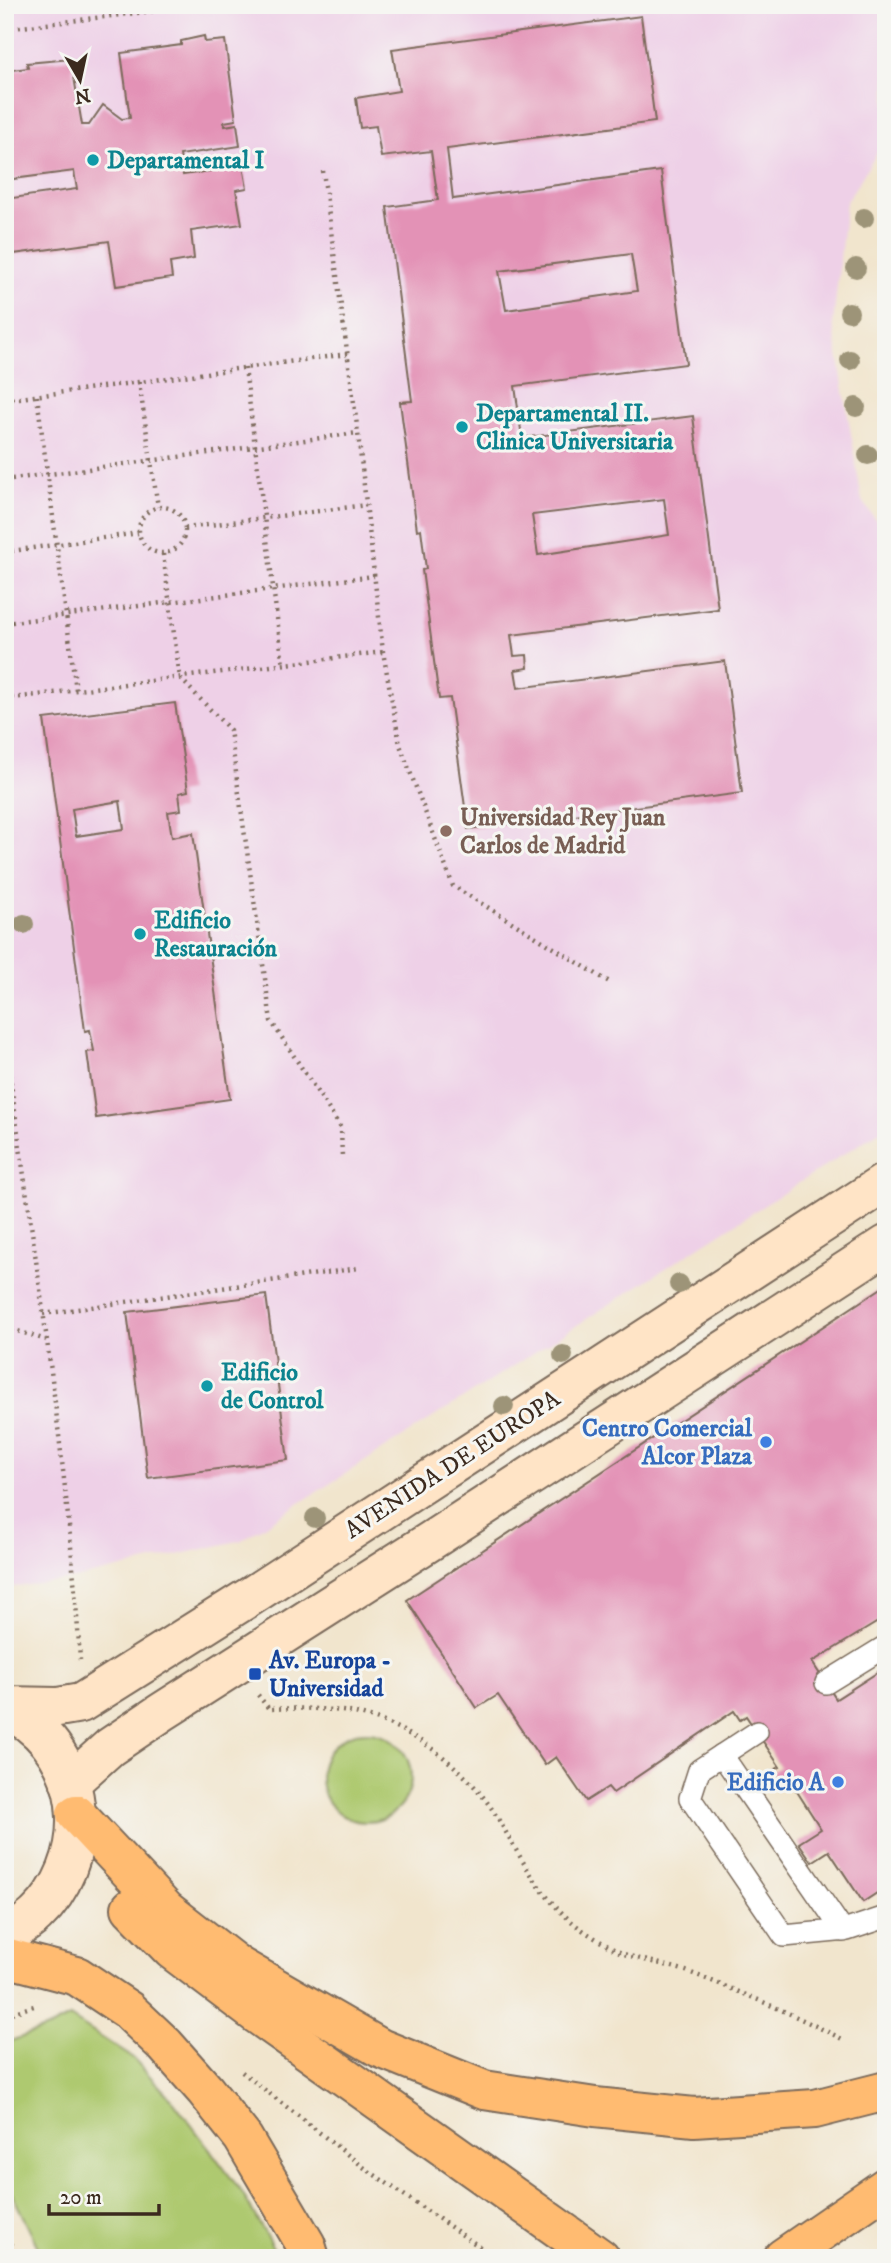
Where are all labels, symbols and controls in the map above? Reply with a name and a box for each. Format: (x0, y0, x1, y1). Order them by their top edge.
north arrow (46, 46, 116, 116)
text: N (73, 83, 92, 108)
place label: Departamental I (107, 146, 264, 176)
marker: Departamental I (85, 152, 101, 168)
place label: Departamental II. Clinica Universitaria (476, 399, 674, 457)
marker: Departamental II. Clinica Universitaria (454, 419, 470, 435)
place label: Universidad Rey Juan Carlos de Madrid (460, 803, 666, 861)
marker: Universidad Rey Juan Carlos de Madrid (438, 823, 454, 839)
place label: Edificio Restauración (154, 906, 278, 964)
marker: Edificio Restauración (132, 926, 148, 942)
place label: Edificio de Control (221, 1358, 324, 1416)
marker: Edificio de Control (199, 1378, 215, 1394)
street label: AVENIDA DE EUROPA (339, 1384, 566, 1546)
place label: Centro Comercial Alcor Plaza (582, 1414, 753, 1472)
marker: Centro Comercial Alcor Plaza (758, 1434, 774, 1450)
place label: Av. Europa - Universidad (268, 1646, 391, 1704)
marker: Av. Europa - Universidad (247, 1666, 263, 1682)
place label: Edificio A (727, 1768, 825, 1798)
marker: Edificio A (830, 1774, 846, 1790)
scale bar (49, 2172, 159, 2216)
text: 20 m (60, 2185, 102, 2211)

